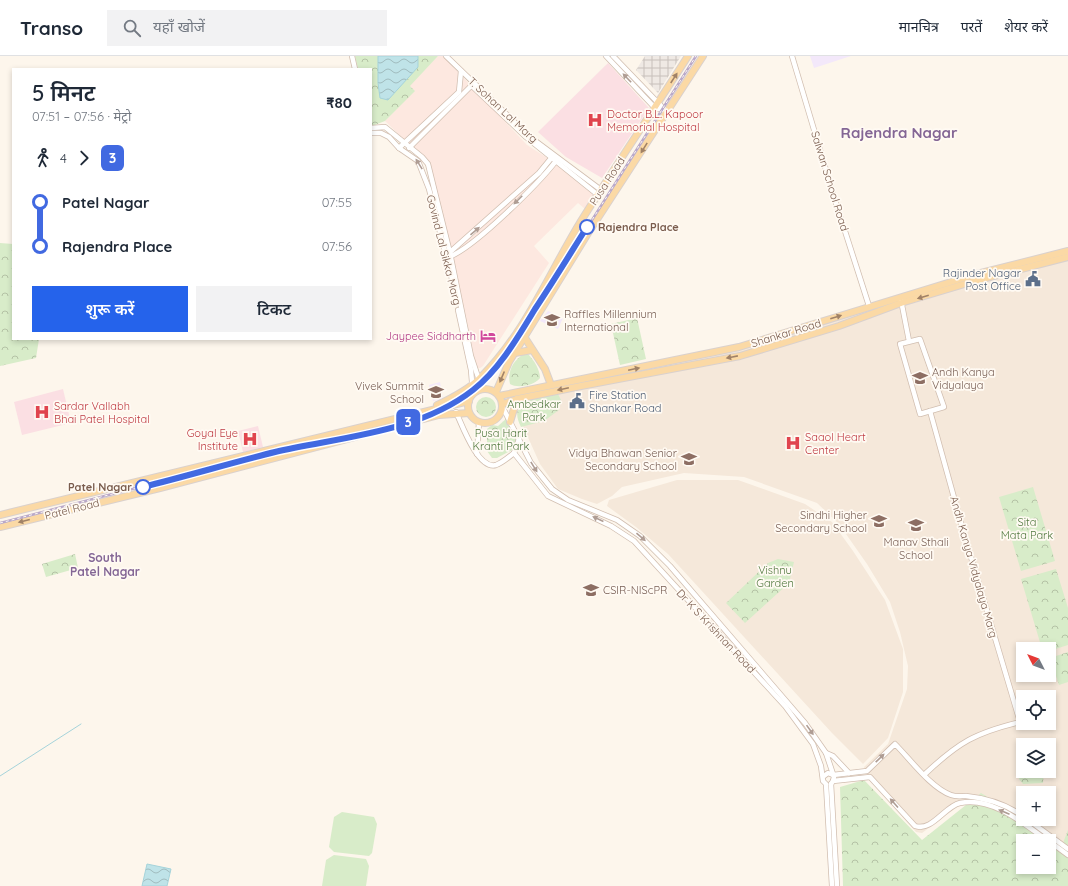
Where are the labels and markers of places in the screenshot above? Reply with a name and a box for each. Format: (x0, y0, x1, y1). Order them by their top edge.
place label: Doctor B.L. Kapoor Memorial Hospital (607, 107, 704, 134)
hospital icon: Doctor B.L. Kapoor Memorial Hospital (586, 111, 604, 129)
marker: Rajendra Place (579, 219, 595, 235)
place label: Rajendra Place (598, 220, 679, 234)
place label: Rajinder Nagar Post Office (943, 266, 1022, 293)
public building icon: Rajinder Nagar Post Office (1024, 270, 1042, 288)
place label: Raffles Millennium International (564, 307, 657, 334)
school or university icon: Raffles Millennium International (543, 311, 561, 329)
hotel icon: Jaypee Siddharth (479, 327, 497, 345)
place label: Jaypee Siddharth (386, 329, 476, 343)
place label: Andh Kanya Vidyalaya (932, 365, 995, 392)
school or university icon: Andh Kanya Vidyalaya (911, 369, 929, 387)
place label: Vivek Summit School (355, 379, 424, 406)
school or university icon: Vivek Summit School (427, 383, 445, 401)
place label: Fire Station Shankar Road (589, 388, 662, 415)
public building icon: Fire Station Shankar Road (568, 392, 586, 410)
place label: Sardar Vallabh Bhai Patel Hospital (54, 399, 150, 426)
hospital icon: Sardar Vallabh Bhai Patel Hospital (33, 403, 51, 421)
place label: Goyal Eye Institute (187, 426, 238, 453)
hospital icon: Goyal Eye Institute (241, 430, 259, 448)
place label: Saaol Heart Center (805, 430, 866, 457)
hospital icon: Saaol Heart Center (784, 434, 802, 452)
place label: Vidya Bhawan Senior Secondary School (568, 446, 678, 473)
school or university icon: Vidya Bhawan Senior Secondary School (680, 450, 698, 468)
marker: Patel Nagar (135, 479, 151, 495)
place label: Patel Nagar (68, 480, 132, 494)
place label: Sindhi Higher Secondary School (775, 508, 868, 535)
school or university icon: Sindhi Higher Secondary School (870, 512, 888, 530)
school or university icon: Manav Sthali School (907, 516, 925, 534)
place label: Manav Sthali School (883, 535, 949, 562)
school or university icon: CSIR-NIScPR (582, 581, 600, 599)
place label: CSIR-NIScPR (603, 583, 667, 597)

